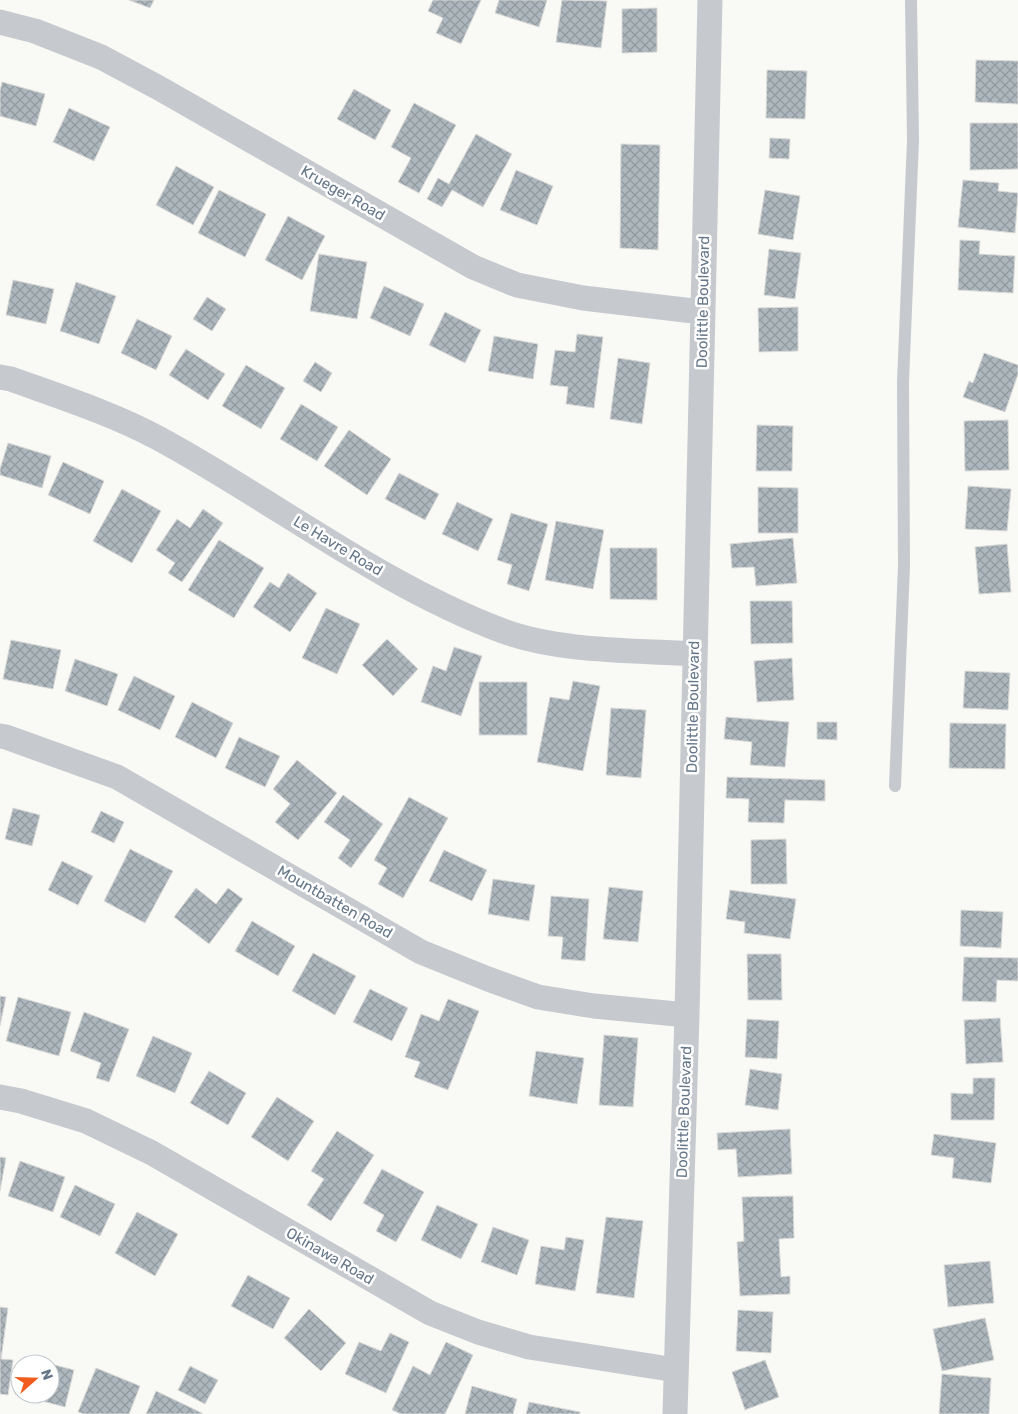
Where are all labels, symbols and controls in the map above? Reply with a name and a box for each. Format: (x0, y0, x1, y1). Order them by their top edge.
street label: Krueger Road (298, 162, 388, 224)
street label: Doolittle Boulevard (693, 236, 713, 368)
street label: Le Havre Road (290, 512, 386, 580)
street label: Doolittle Boulevard (683, 641, 703, 773)
street label: Mountbatten Road (274, 862, 396, 942)
street label: Doolittle Boulevard (673, 1045, 695, 1179)
street label: Okinawa Road (283, 1224, 377, 1288)
north arrow (10, 1354, 60, 1404)
text: N (37, 1367, 56, 1382)

